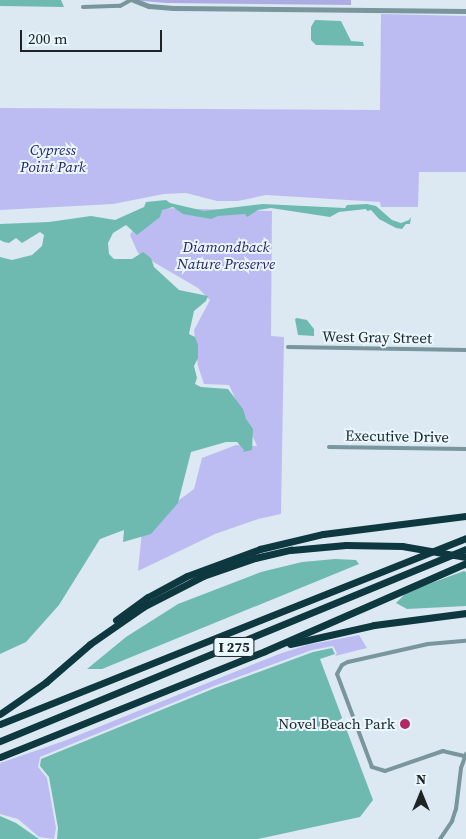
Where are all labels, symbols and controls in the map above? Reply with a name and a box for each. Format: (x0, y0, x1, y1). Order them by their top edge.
scale bar (22, 20, 165, 52)
text: 200 m (28, 28, 68, 49)
park label: Cypress Point Park (20, 140, 86, 175)
park label: Diamondback Nature Preserve (177, 237, 275, 272)
street label: West Gray Street (322, 327, 432, 347)
street label: Executive Drive (345, 426, 449, 446)
road number: I 275 (213, 636, 255, 659)
place label: Novel Beach Park (278, 715, 395, 733)
marker: Novel Beach Park (399, 718, 411, 730)
north arrow (396, 769, 446, 819)
text: N (416, 769, 426, 789)

